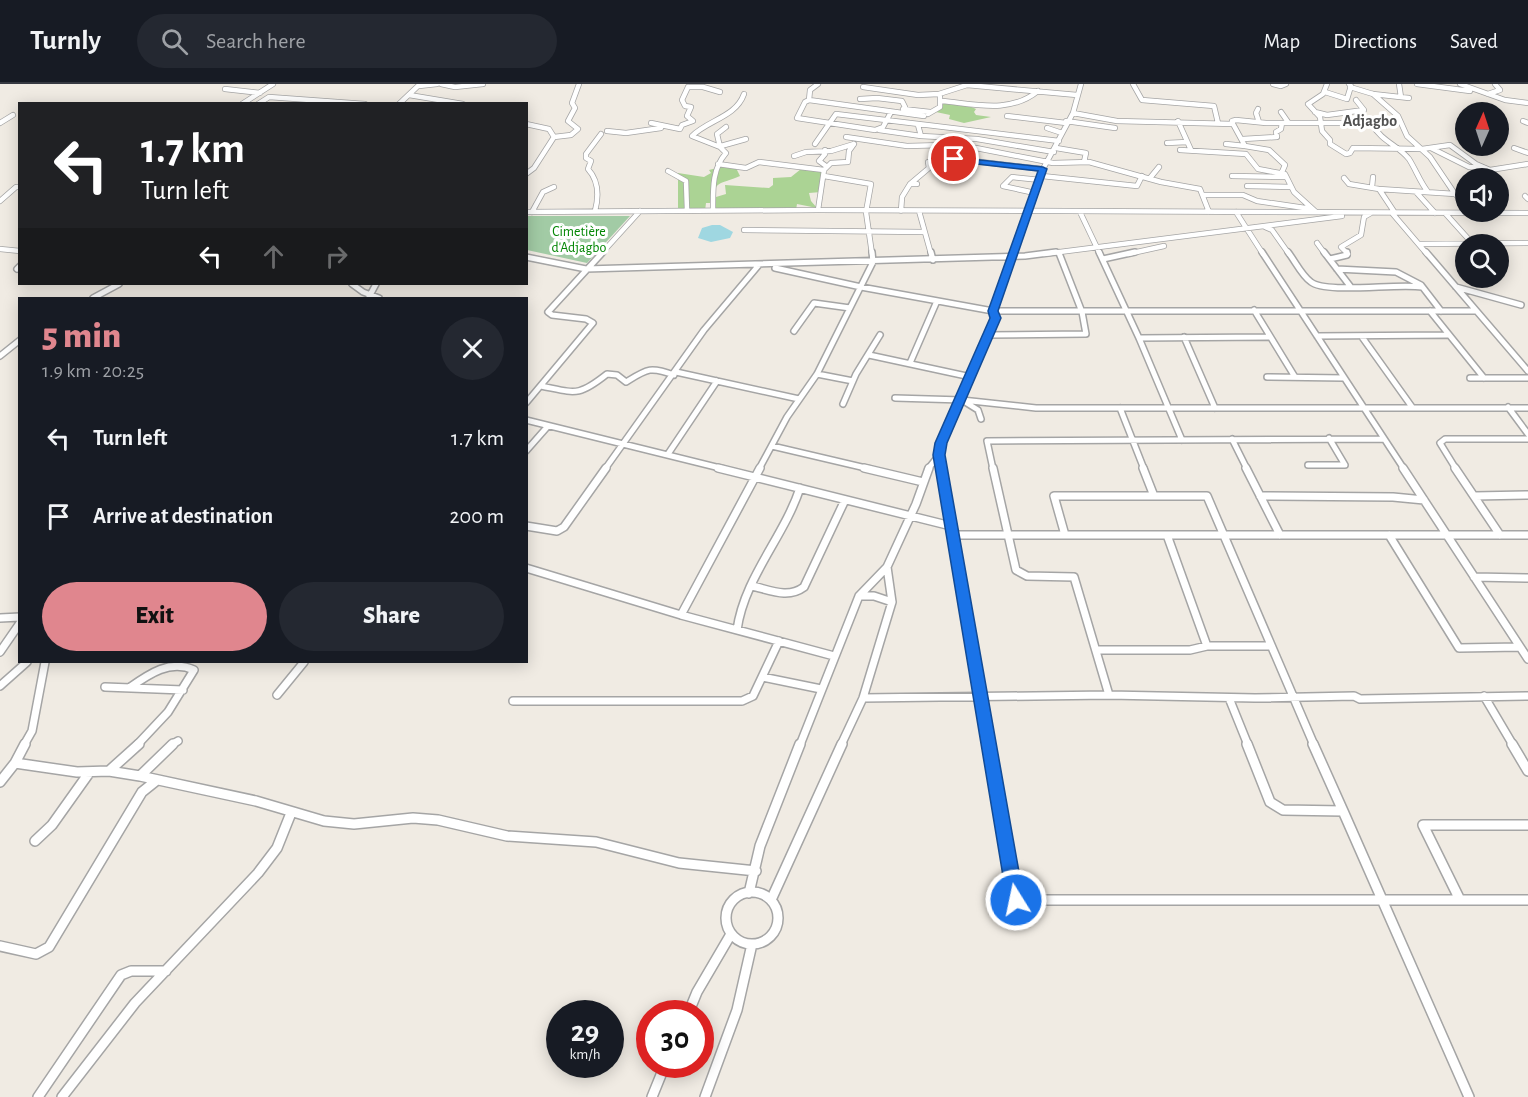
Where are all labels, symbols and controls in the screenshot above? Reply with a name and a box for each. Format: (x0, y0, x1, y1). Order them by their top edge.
search box (137, 14, 557, 68)
icon: search (158, 25, 191, 58)
text: Turnly (30, 27, 101, 55)
text: Search here (206, 30, 306, 52)
text: Map (1264, 31, 1300, 52)
text: Directions (1333, 31, 1417, 52)
text: Saved (1450, 31, 1498, 52)
north arrow (1455, 102, 1509, 156)
map controls (1455, 102, 1509, 288)
district label: Adjagbo (1343, 113, 1397, 130)
icon: left (42, 126, 120, 204)
text: 1.7 km (141, 128, 245, 170)
pin (928, 133, 979, 184)
icon: arrive (937, 142, 970, 175)
button: sound (1455, 168, 1509, 222)
text: Turn left (141, 177, 229, 204)
park label: Cimetière d'Adjagbo (552, 225, 607, 255)
button: search (1455, 234, 1509, 288)
icon: left (194, 240, 227, 273)
icon: ahead (257, 240, 290, 273)
icon: right (320, 240, 353, 273)
button: close (441, 317, 504, 380)
text: 5 min (42, 318, 121, 354)
text: 1.9 km · 20:25 (42, 361, 144, 381)
icon: left (42, 422, 75, 455)
text: Turn left (93, 427, 167, 449)
text: 1.7 km (451, 427, 504, 449)
icon: arrive (42, 500, 75, 533)
text: Arrive at destination (93, 505, 273, 527)
text: 200 m (450, 505, 504, 527)
button: Exit (42, 582, 267, 651)
button: Share (279, 582, 504, 651)
position arrow (984, 868, 1048, 932)
speed limit sign: 30 (636, 1000, 714, 1078)
text: 29 (571, 1017, 599, 1047)
text: km/h (570, 1047, 600, 1062)

